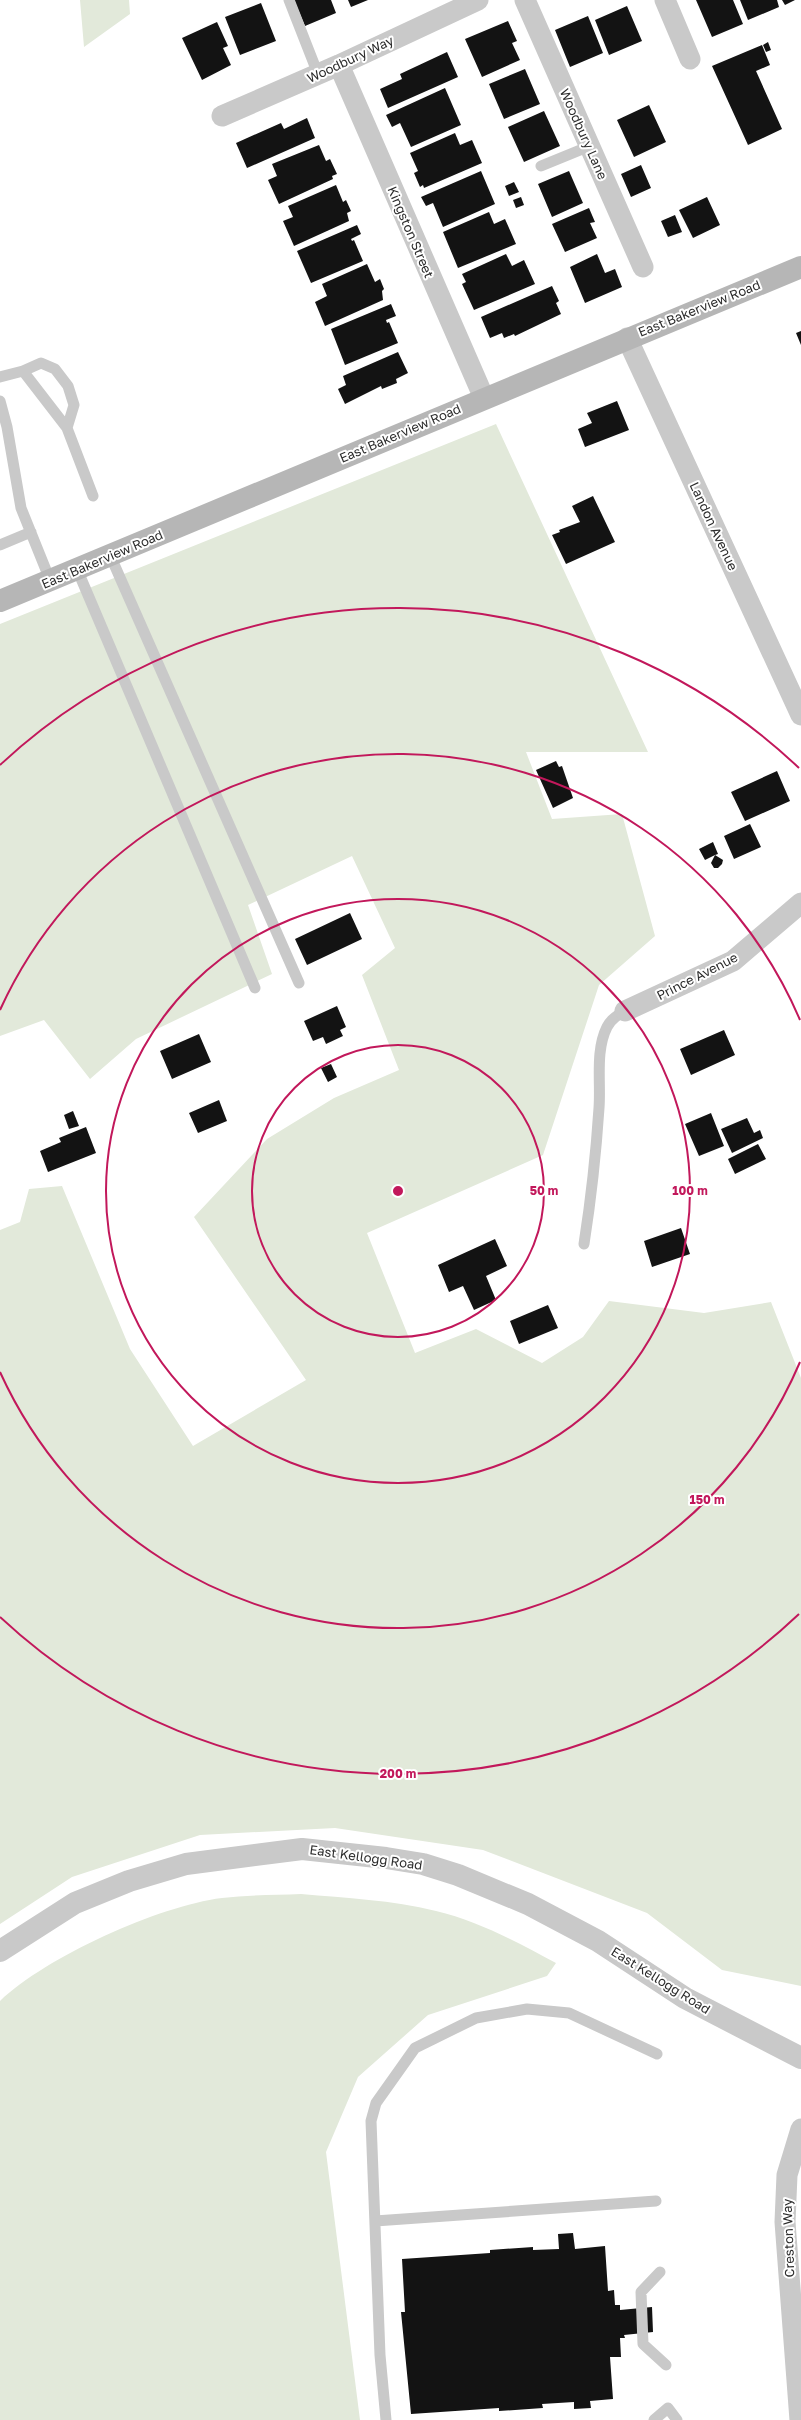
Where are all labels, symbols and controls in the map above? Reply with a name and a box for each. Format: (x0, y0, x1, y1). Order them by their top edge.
street label: Woodbury Way (304, 32, 397, 86)
street label: Woodbury Lane (557, 86, 611, 182)
street label: Kingston Street (384, 184, 438, 280)
street label: East Bakerview Road (636, 276, 762, 340)
street label: East Bakerview Road (337, 400, 463, 466)
street label: Landon Avenue (687, 479, 741, 573)
street label: East Bakerview Road (39, 526, 165, 592)
street label: Prince Avenue (654, 949, 740, 1003)
text: 50 m (530, 1183, 558, 1198)
text: 100 m (672, 1183, 708, 1198)
centre of rings (391, 1184, 405, 1198)
text: 150 m (690, 1492, 724, 1507)
text: 200 m (380, 1766, 416, 1781)
street label: East Kellogg Road (309, 1841, 423, 1873)
street label: East Kellogg Road (608, 1943, 714, 2017)
street label: Creston Way (779, 2198, 797, 2278)

